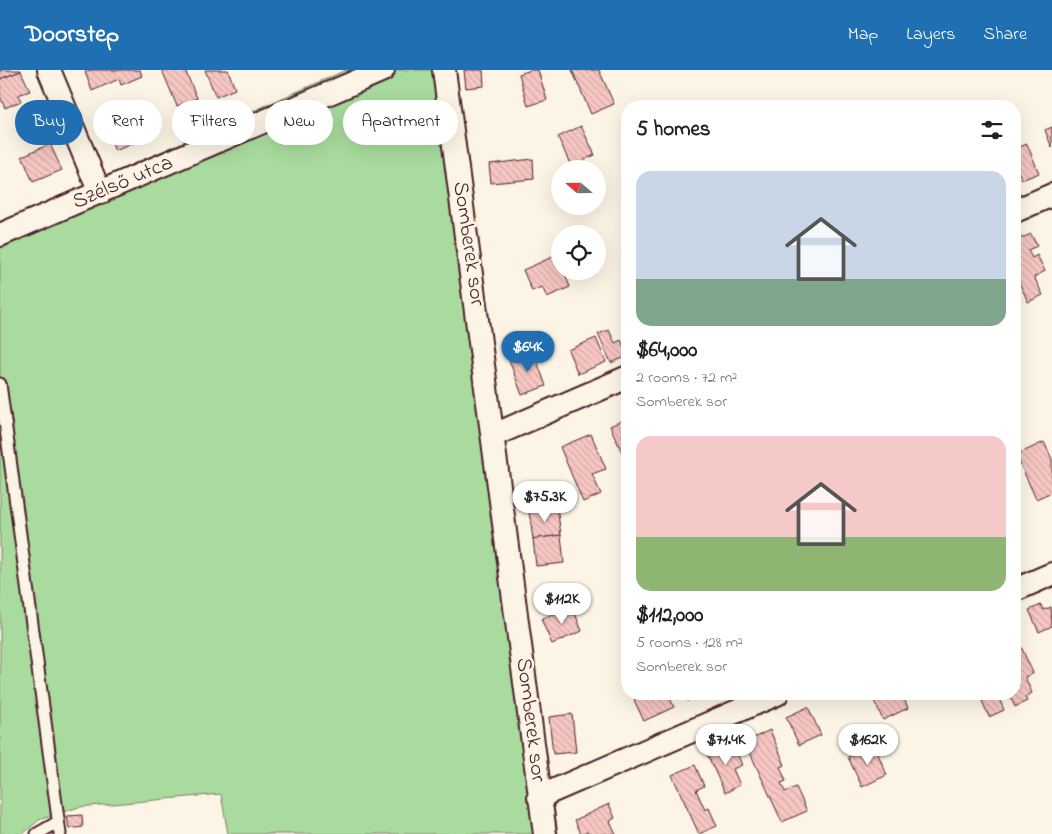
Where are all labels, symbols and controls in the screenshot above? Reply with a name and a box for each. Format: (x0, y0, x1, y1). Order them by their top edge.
text: Doorstep (25, 18, 119, 53)
text: Map (848, 22, 878, 48)
text: Layers (906, 22, 956, 48)
text: Share (984, 22, 1027, 48)
chip: Buy (15, 100, 83, 145)
chip: Rent (93, 100, 162, 145)
chip: Filters (172, 100, 255, 145)
chip: New (265, 100, 333, 145)
chip: Apartment (343, 100, 458, 145)
text: 5 homes (636, 115, 711, 145)
icon: filters (978, 116, 1006, 144)
street label: Szélső utca (68, 147, 178, 219)
north arrow (551, 160, 606, 215)
map controls (551, 160, 606, 280)
street label: Somberek sor (443, 180, 493, 308)
icon: home (776, 204, 866, 294)
button: locate (551, 225, 606, 280)
pin: $64K (498, 330, 558, 373)
text: $64K (512, 335, 544, 359)
text: $64,000 (636, 336, 697, 366)
text: 2 rooms · 72 m² (636, 366, 737, 390)
text: Somberek sor (636, 390, 727, 414)
icon: home (776, 469, 866, 559)
pin: $75.3K (504, 480, 586, 523)
text: $75.3K (523, 485, 567, 509)
pin: $112K (527, 582, 597, 625)
text: $112K (544, 587, 580, 611)
text: $112,000 (636, 601, 703, 631)
text: 5 rooms · 128 m² (636, 631, 743, 655)
text: Somberek sor (636, 655, 727, 679)
street label: Somberek sor (506, 656, 554, 784)
pin: $71.4K (685, 724, 767, 766)
pin: $162K (833, 724, 903, 766)
text: $71.4K (707, 728, 745, 752)
text: $162K (849, 728, 887, 752)

